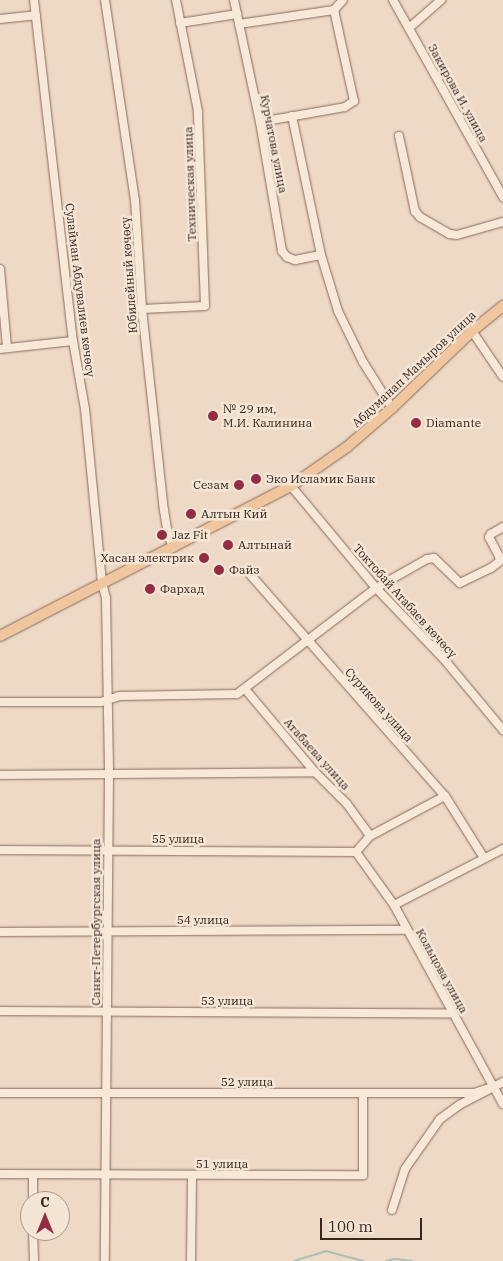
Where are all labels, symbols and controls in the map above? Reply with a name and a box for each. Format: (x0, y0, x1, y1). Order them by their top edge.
street label: Закирова И. улица (425, 41, 491, 145)
street label: Курчатова улица (257, 94, 291, 194)
street label: Техническая улица (181, 126, 199, 242)
street label: Сулайман Абдувалиев көчөсү (62, 202, 98, 378)
street label: Юбилейный көчөсү (118, 216, 140, 334)
street label: Абдуманап Мамыров улица (349, 308, 479, 430)
place label: № 29 им, М.И. Калинина (223, 402, 312, 430)
marker: № 29 им, М.И. Калинина (207, 410, 219, 422)
place label: Diamante (426, 416, 481, 430)
marker: Diamante (410, 417, 422, 429)
place label: Эко Исламик Банк (266, 472, 375, 486)
marker: Эко Исламик Банк (250, 473, 262, 485)
place label: Сезам (193, 478, 229, 492)
marker: Сезам (233, 479, 245, 491)
place label: Алтын Кий (201, 507, 267, 521)
marker: Алтын Кий (185, 508, 197, 520)
place label: Jaz Fit (172, 528, 208, 542)
marker: Jaz Fit (156, 529, 168, 541)
place label: Алтынай (238, 538, 292, 552)
marker: Алтынай (222, 539, 234, 551)
street label: Токтобай Атабаев көчөсү (350, 541, 460, 661)
place label: Хасан электрик (101, 551, 194, 565)
marker: Хасан электрик (198, 552, 210, 564)
place label: Файз (229, 563, 259, 577)
marker: Файз (213, 564, 225, 576)
place label: Фархад (160, 582, 204, 596)
marker: Фархад (144, 583, 156, 595)
street label: Сурикова улица (342, 665, 416, 745)
street label: Атабаева улица (281, 715, 353, 793)
street label: 55 улица (152, 832, 204, 846)
street label: Санкт-Петербургская улица (89, 838, 103, 1006)
street label: 54 улица (177, 913, 229, 927)
street label: Кольцова улица (413, 926, 471, 1016)
street label: 53 улица (201, 994, 253, 1008)
street label: 52 улица (221, 1075, 273, 1089)
street label: 51 улица (196, 1157, 248, 1171)
north arrow (20, 1191, 70, 1241)
text: С (40, 1193, 50, 1211)
scale bar (323, 1208, 426, 1240)
text: 100 m (328, 1217, 373, 1236)

